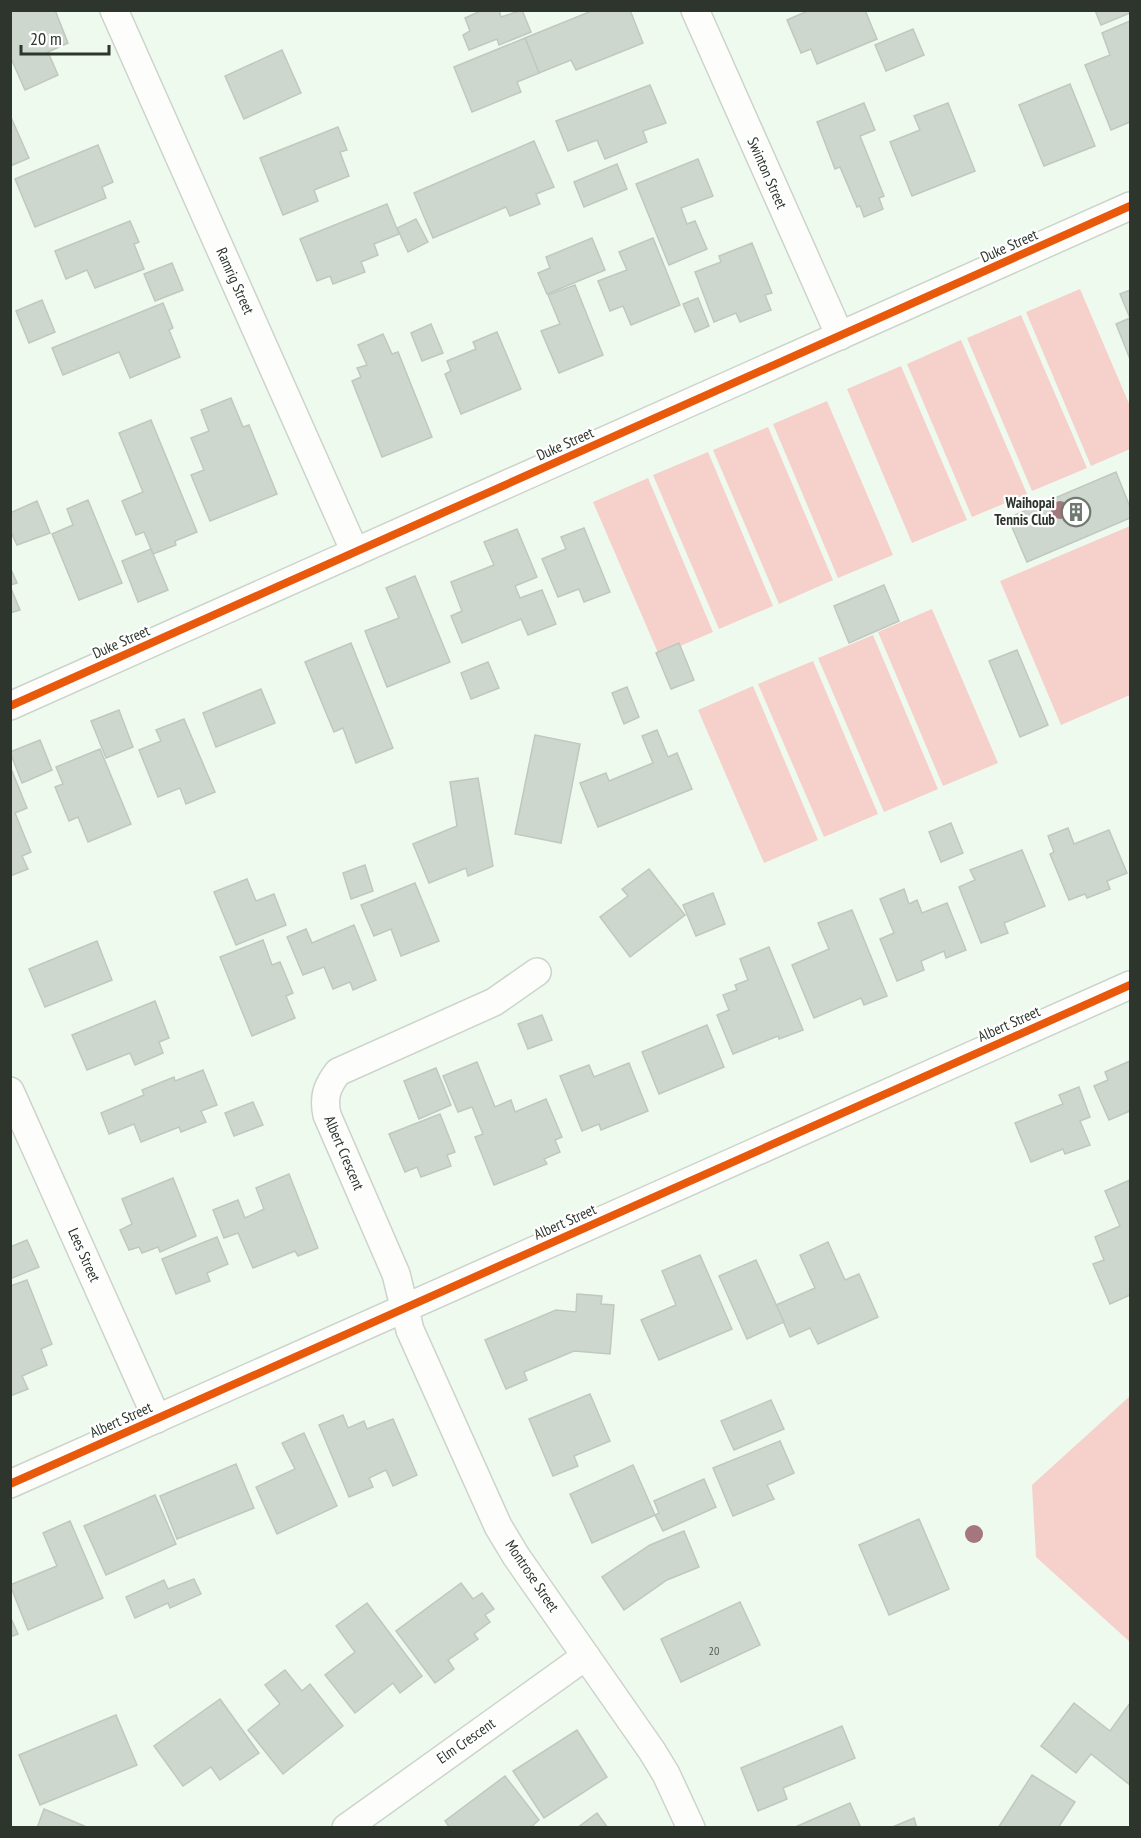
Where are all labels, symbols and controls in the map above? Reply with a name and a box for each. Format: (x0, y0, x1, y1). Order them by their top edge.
scale bar (21, 18, 110, 56)
text: 20 m (30, 27, 62, 50)
street label: Swinton Street (743, 134, 792, 212)
street label: Duke Street (977, 225, 1040, 267)
street label: Ramrig Street (212, 244, 259, 317)
street label: Duke Street (533, 423, 596, 465)
place label: Waihopai Tennis Club (994, 493, 1055, 529)
building icon: Waihopai Tennis Club (1060, 496, 1092, 528)
street label: Duke Street (89, 621, 152, 663)
street label: Albert Street (975, 1001, 1043, 1046)
street label: Albert Crescent (320, 1113, 369, 1193)
street label: Albert Street (531, 1199, 599, 1244)
street label: Lees Street (64, 1225, 105, 1285)
street label: Albert Street (87, 1397, 155, 1442)
street label: Montrose Street (501, 1536, 563, 1615)
house number: 20 (709, 1643, 719, 1658)
street label: Elm Crescent (433, 1714, 499, 1768)

